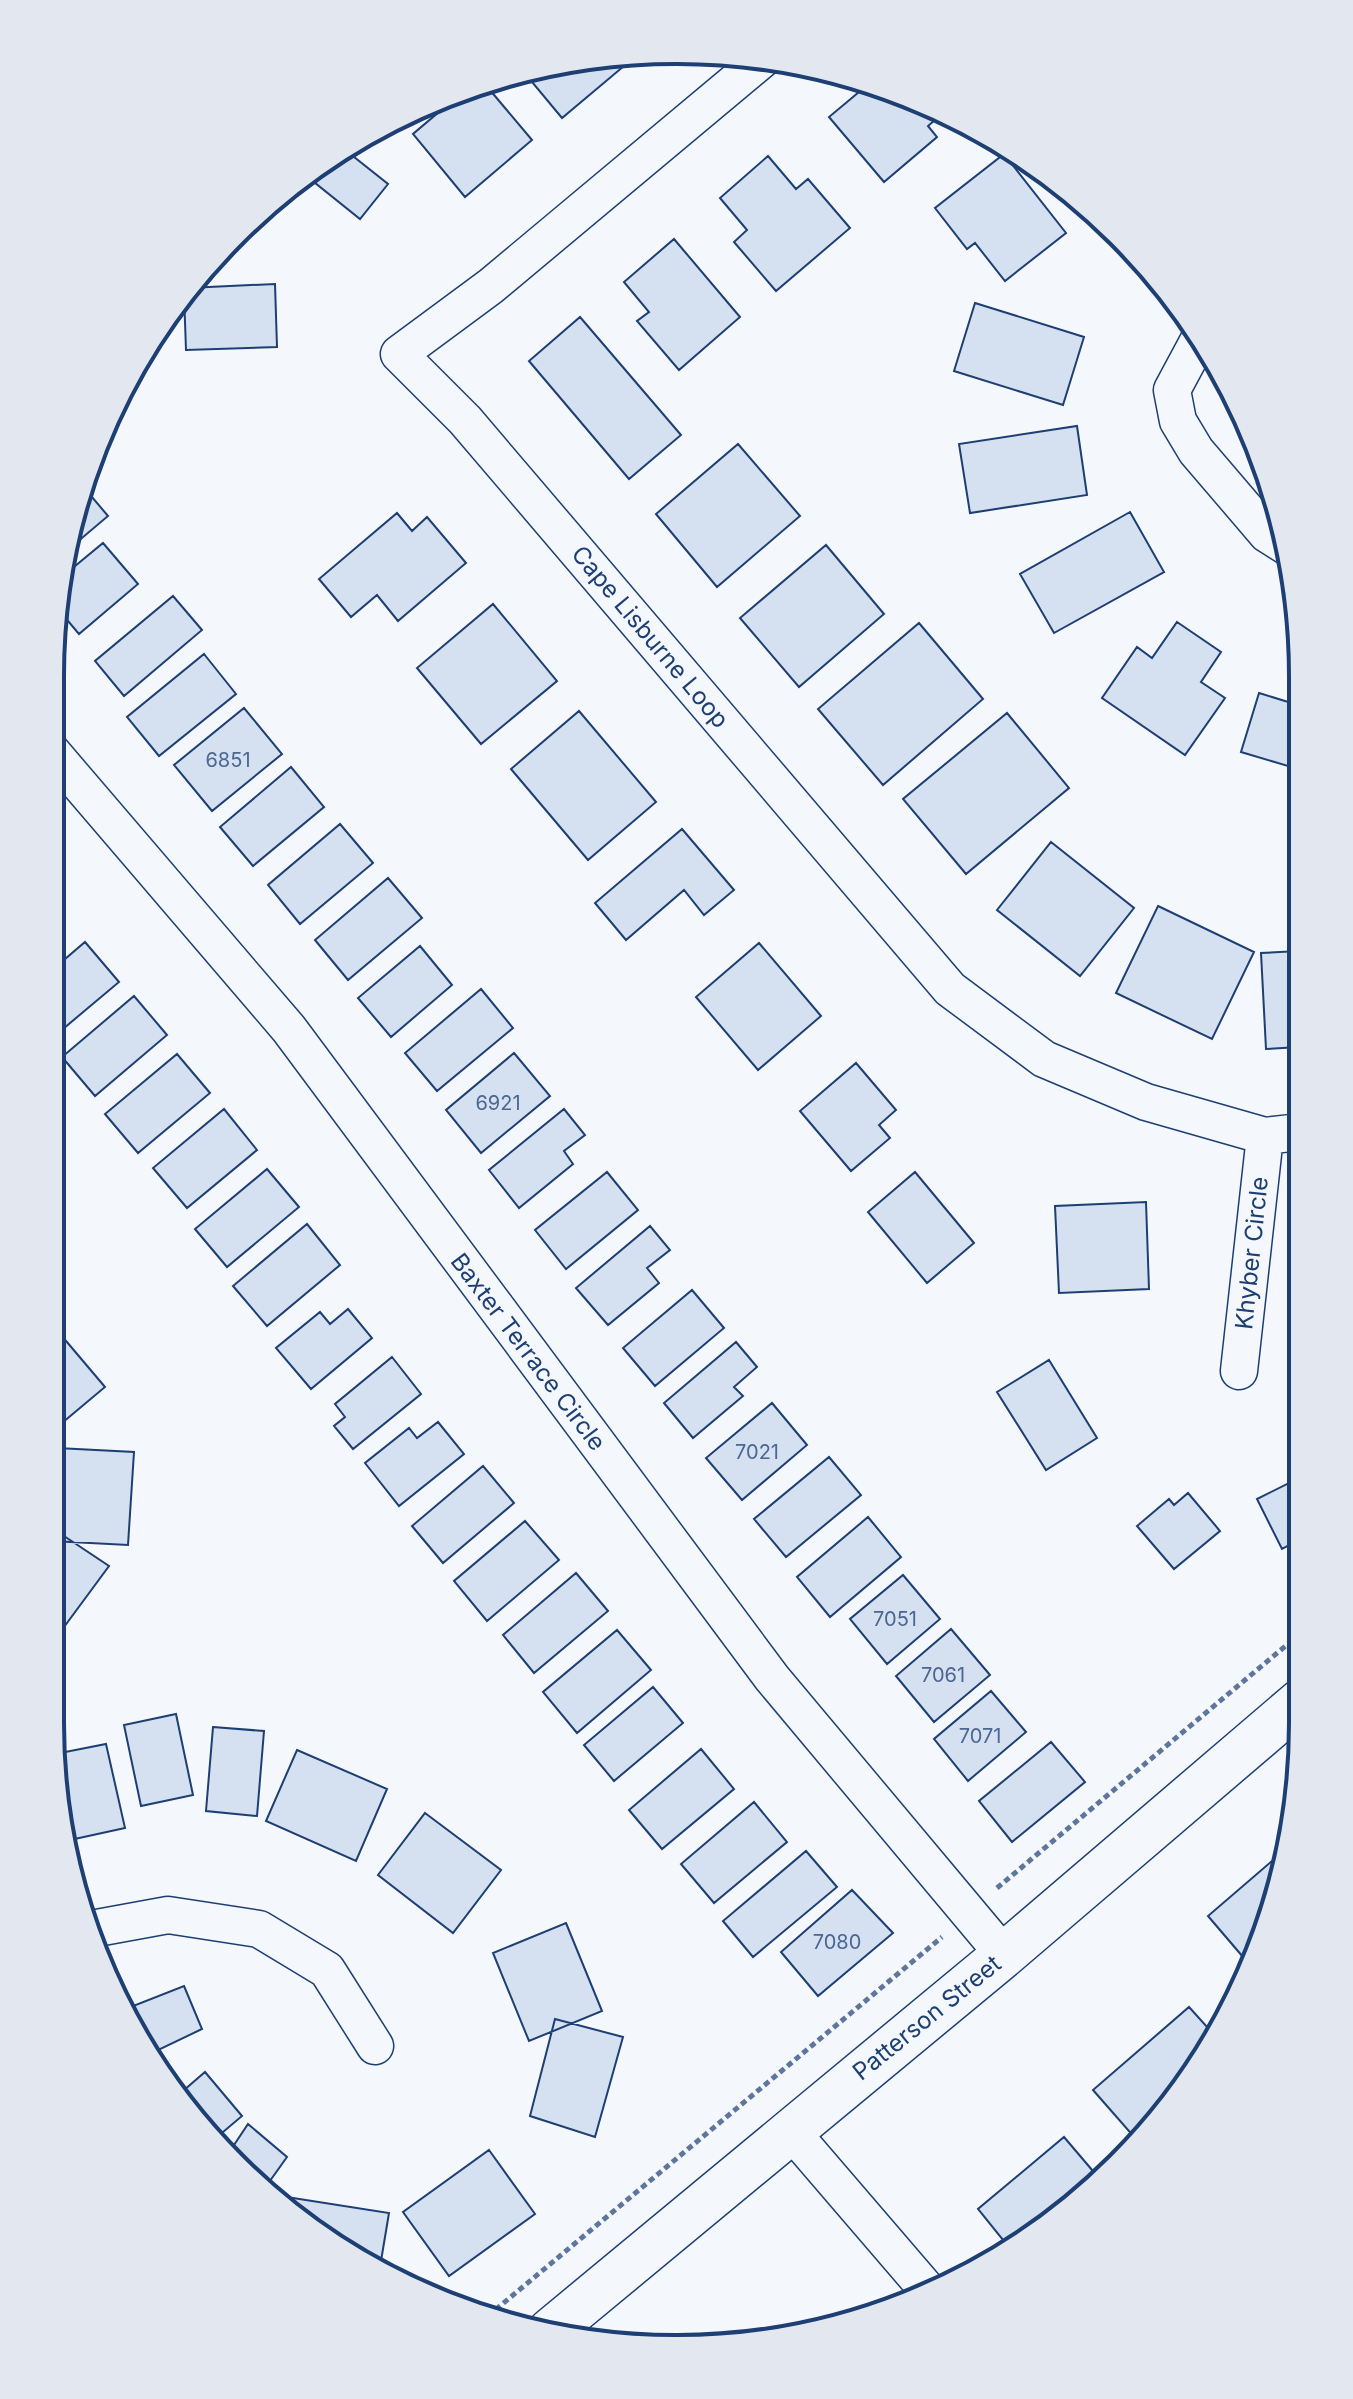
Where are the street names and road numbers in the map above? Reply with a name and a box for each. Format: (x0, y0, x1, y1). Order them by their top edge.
street label: Cape Lisburne Loop (566, 540, 735, 734)
street label: Khyber Circle (1229, 1175, 1274, 1331)
street label: Baxter Terrace Circle (445, 1247, 612, 1456)
street label: Patterson Street (847, 1949, 1007, 2086)

